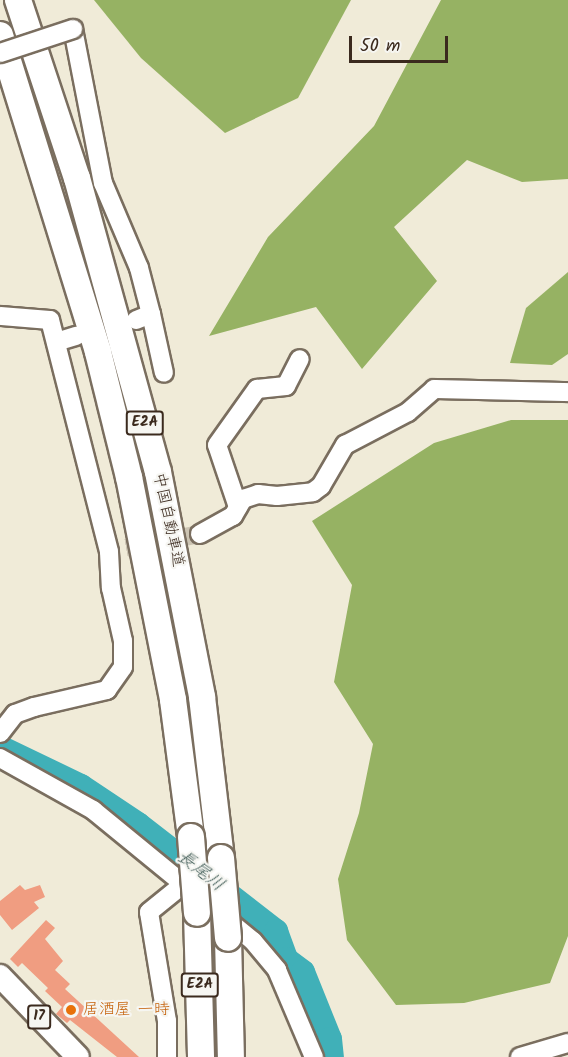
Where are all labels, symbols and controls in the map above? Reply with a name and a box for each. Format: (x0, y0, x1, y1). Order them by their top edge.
scale bar (352, 24, 451, 62)
text: 50 m (360, 32, 400, 61)
road number: E2A (126, 411, 164, 435)
street label: 中国自動車道 (149, 471, 187, 569)
water label: 長尾川 (172, 847, 228, 897)
road number: E2A (180, 973, 220, 997)
place label: 居酒屋 一時 (83, 1000, 169, 1020)
marker: 居酒屋 一時 (64, 1003, 78, 1017)
road number: 17 (27, 1005, 51, 1029)

